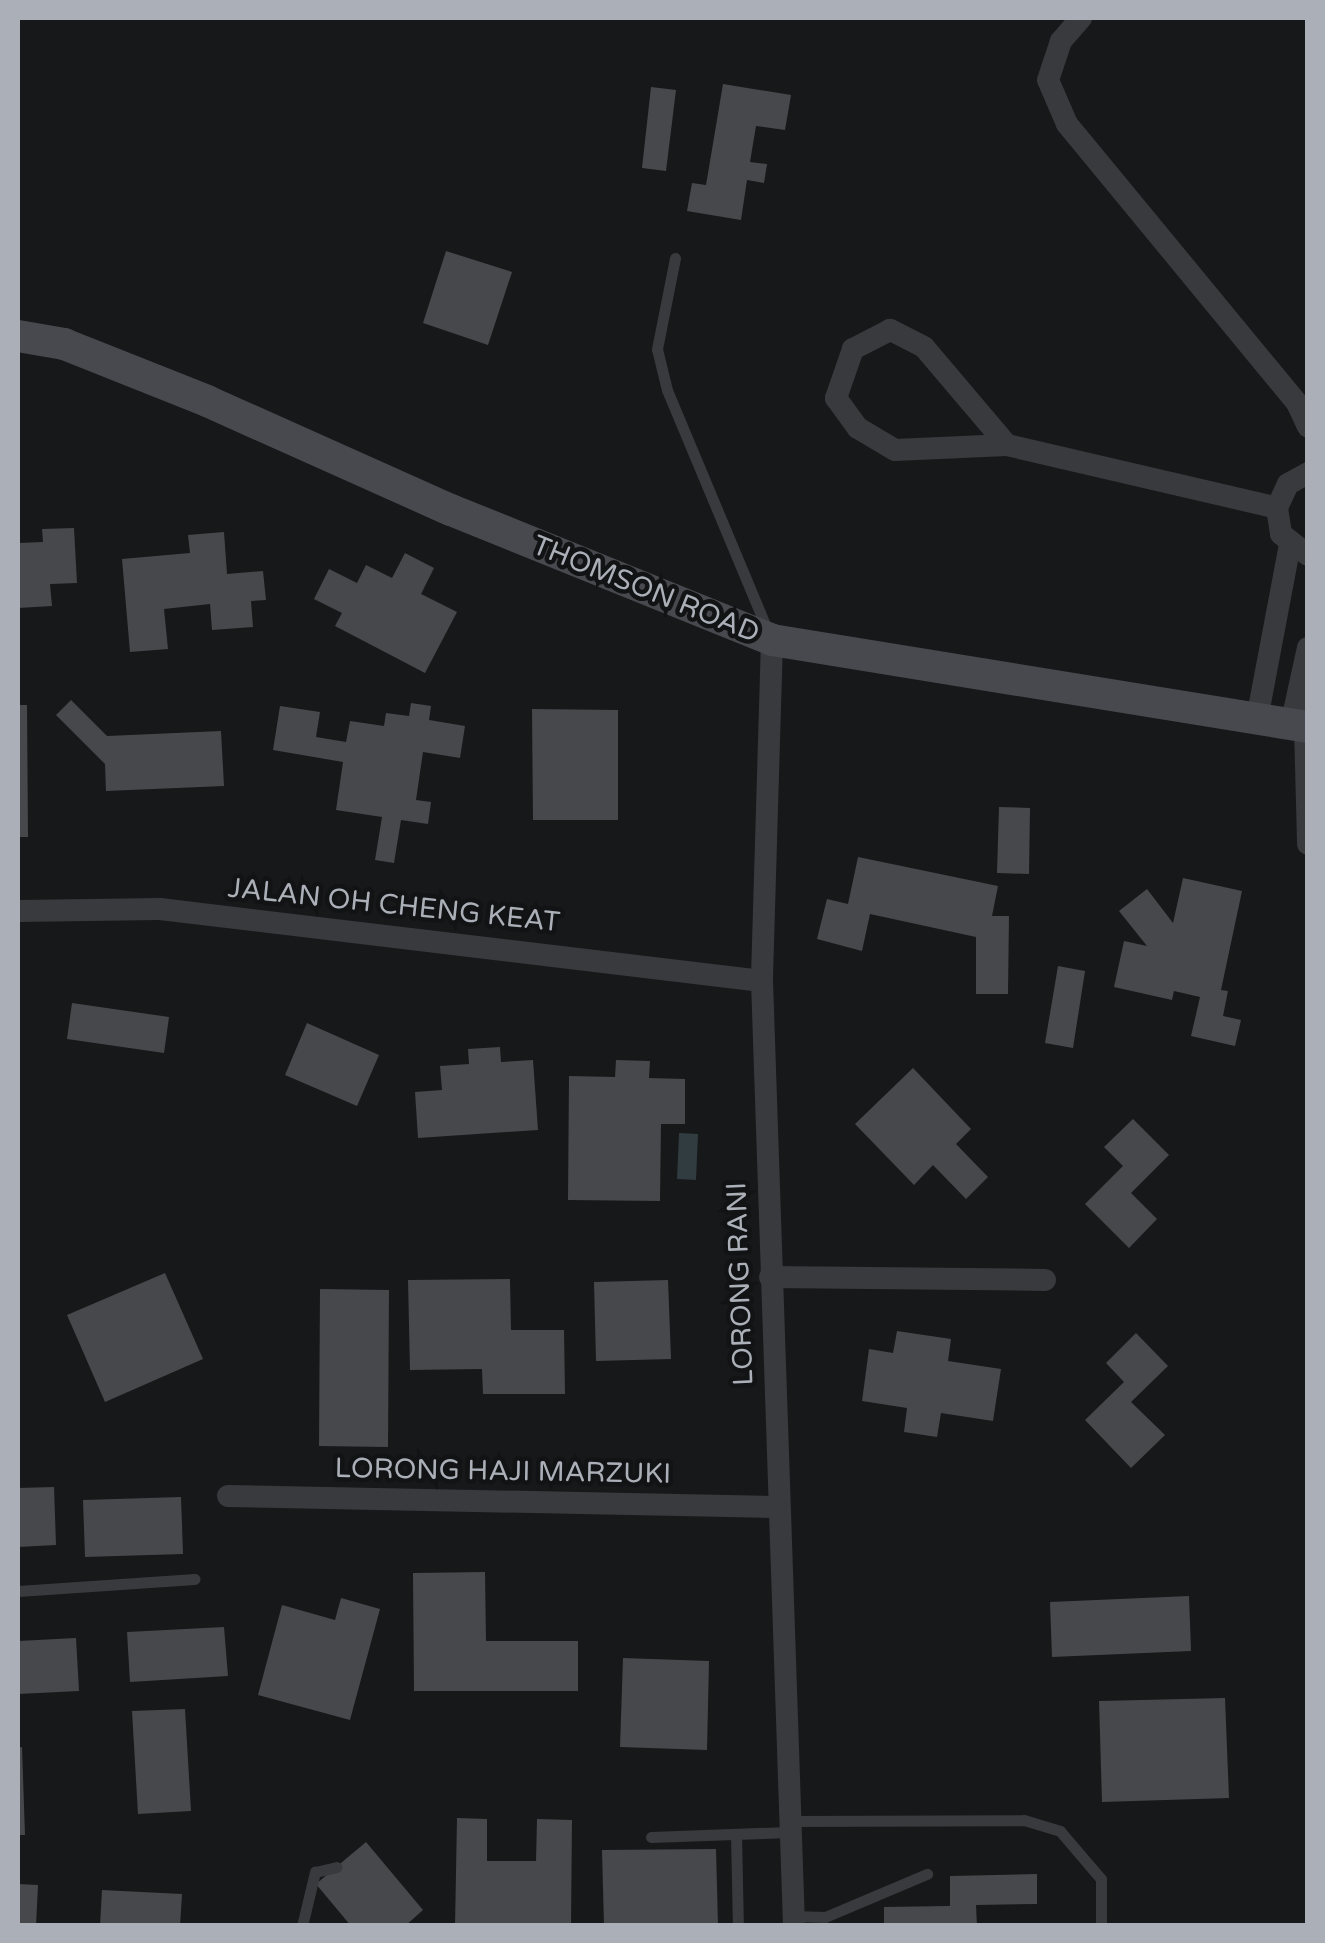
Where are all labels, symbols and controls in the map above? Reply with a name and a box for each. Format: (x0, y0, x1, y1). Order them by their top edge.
street label: THOMSON ROAD (528, 528, 764, 650)
street label: JALAN OH CHENG KEAT (226, 871, 562, 939)
street label: LORONG RANI (720, 1182, 760, 1386)
street label: LORONG HAJI MARZUKI (334, 1451, 672, 1491)

